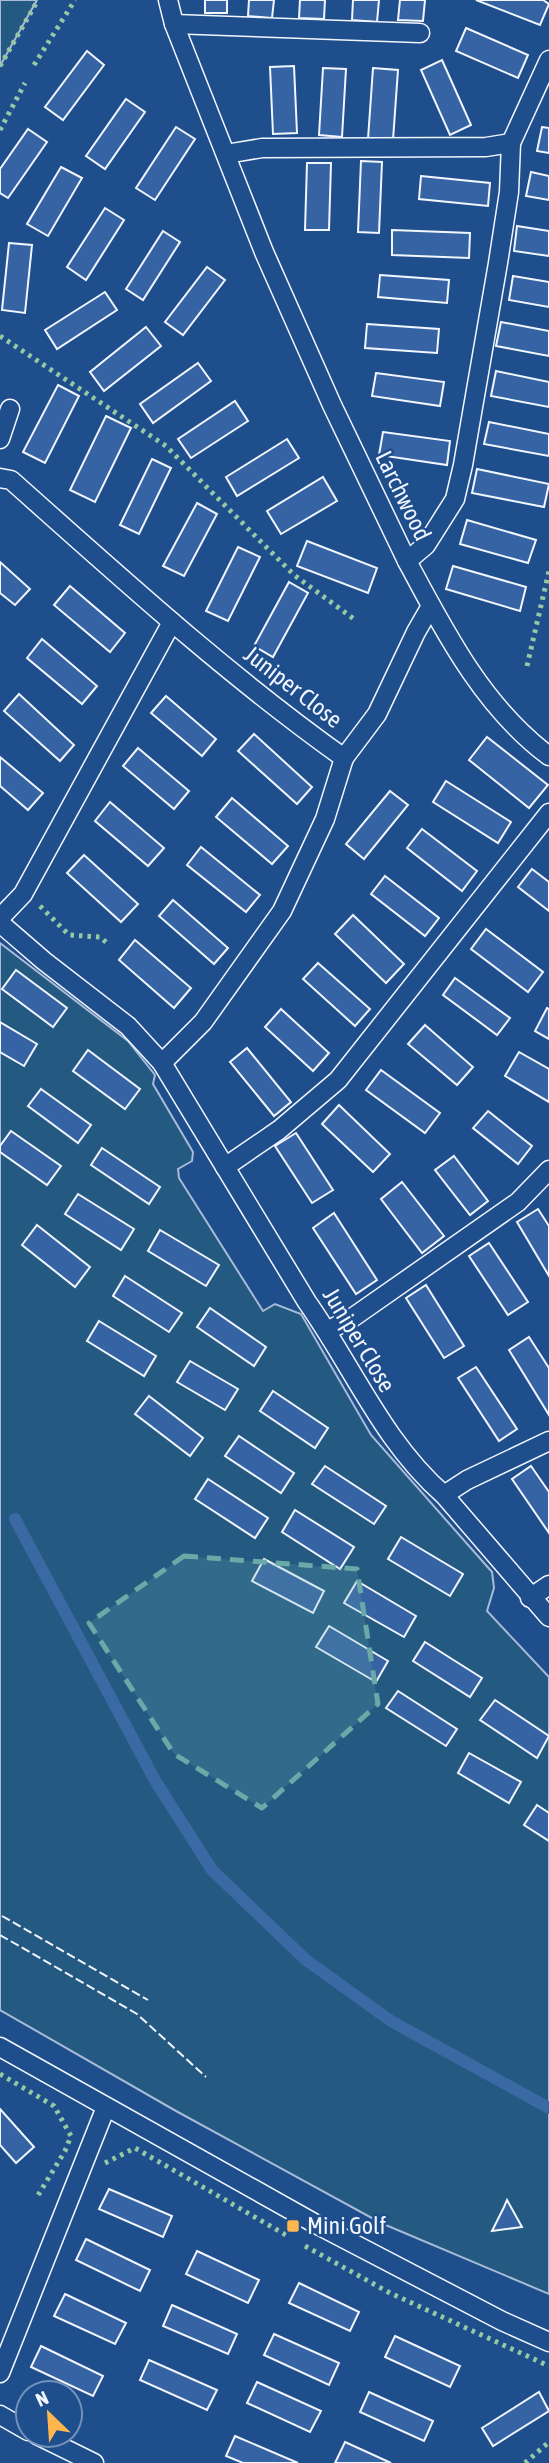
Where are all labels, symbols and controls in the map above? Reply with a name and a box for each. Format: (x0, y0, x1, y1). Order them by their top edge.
street label: Larchwood (370, 447, 437, 545)
street label: Juniper Close (239, 640, 348, 733)
street label: Juniper Close (318, 1283, 401, 1397)
place label: Mini Golf (307, 2212, 386, 2239)
marker: Mini Golf (285, 2218, 301, 2234)
north arrow (14, 2379, 84, 2449)
text: N (32, 2386, 52, 2411)

